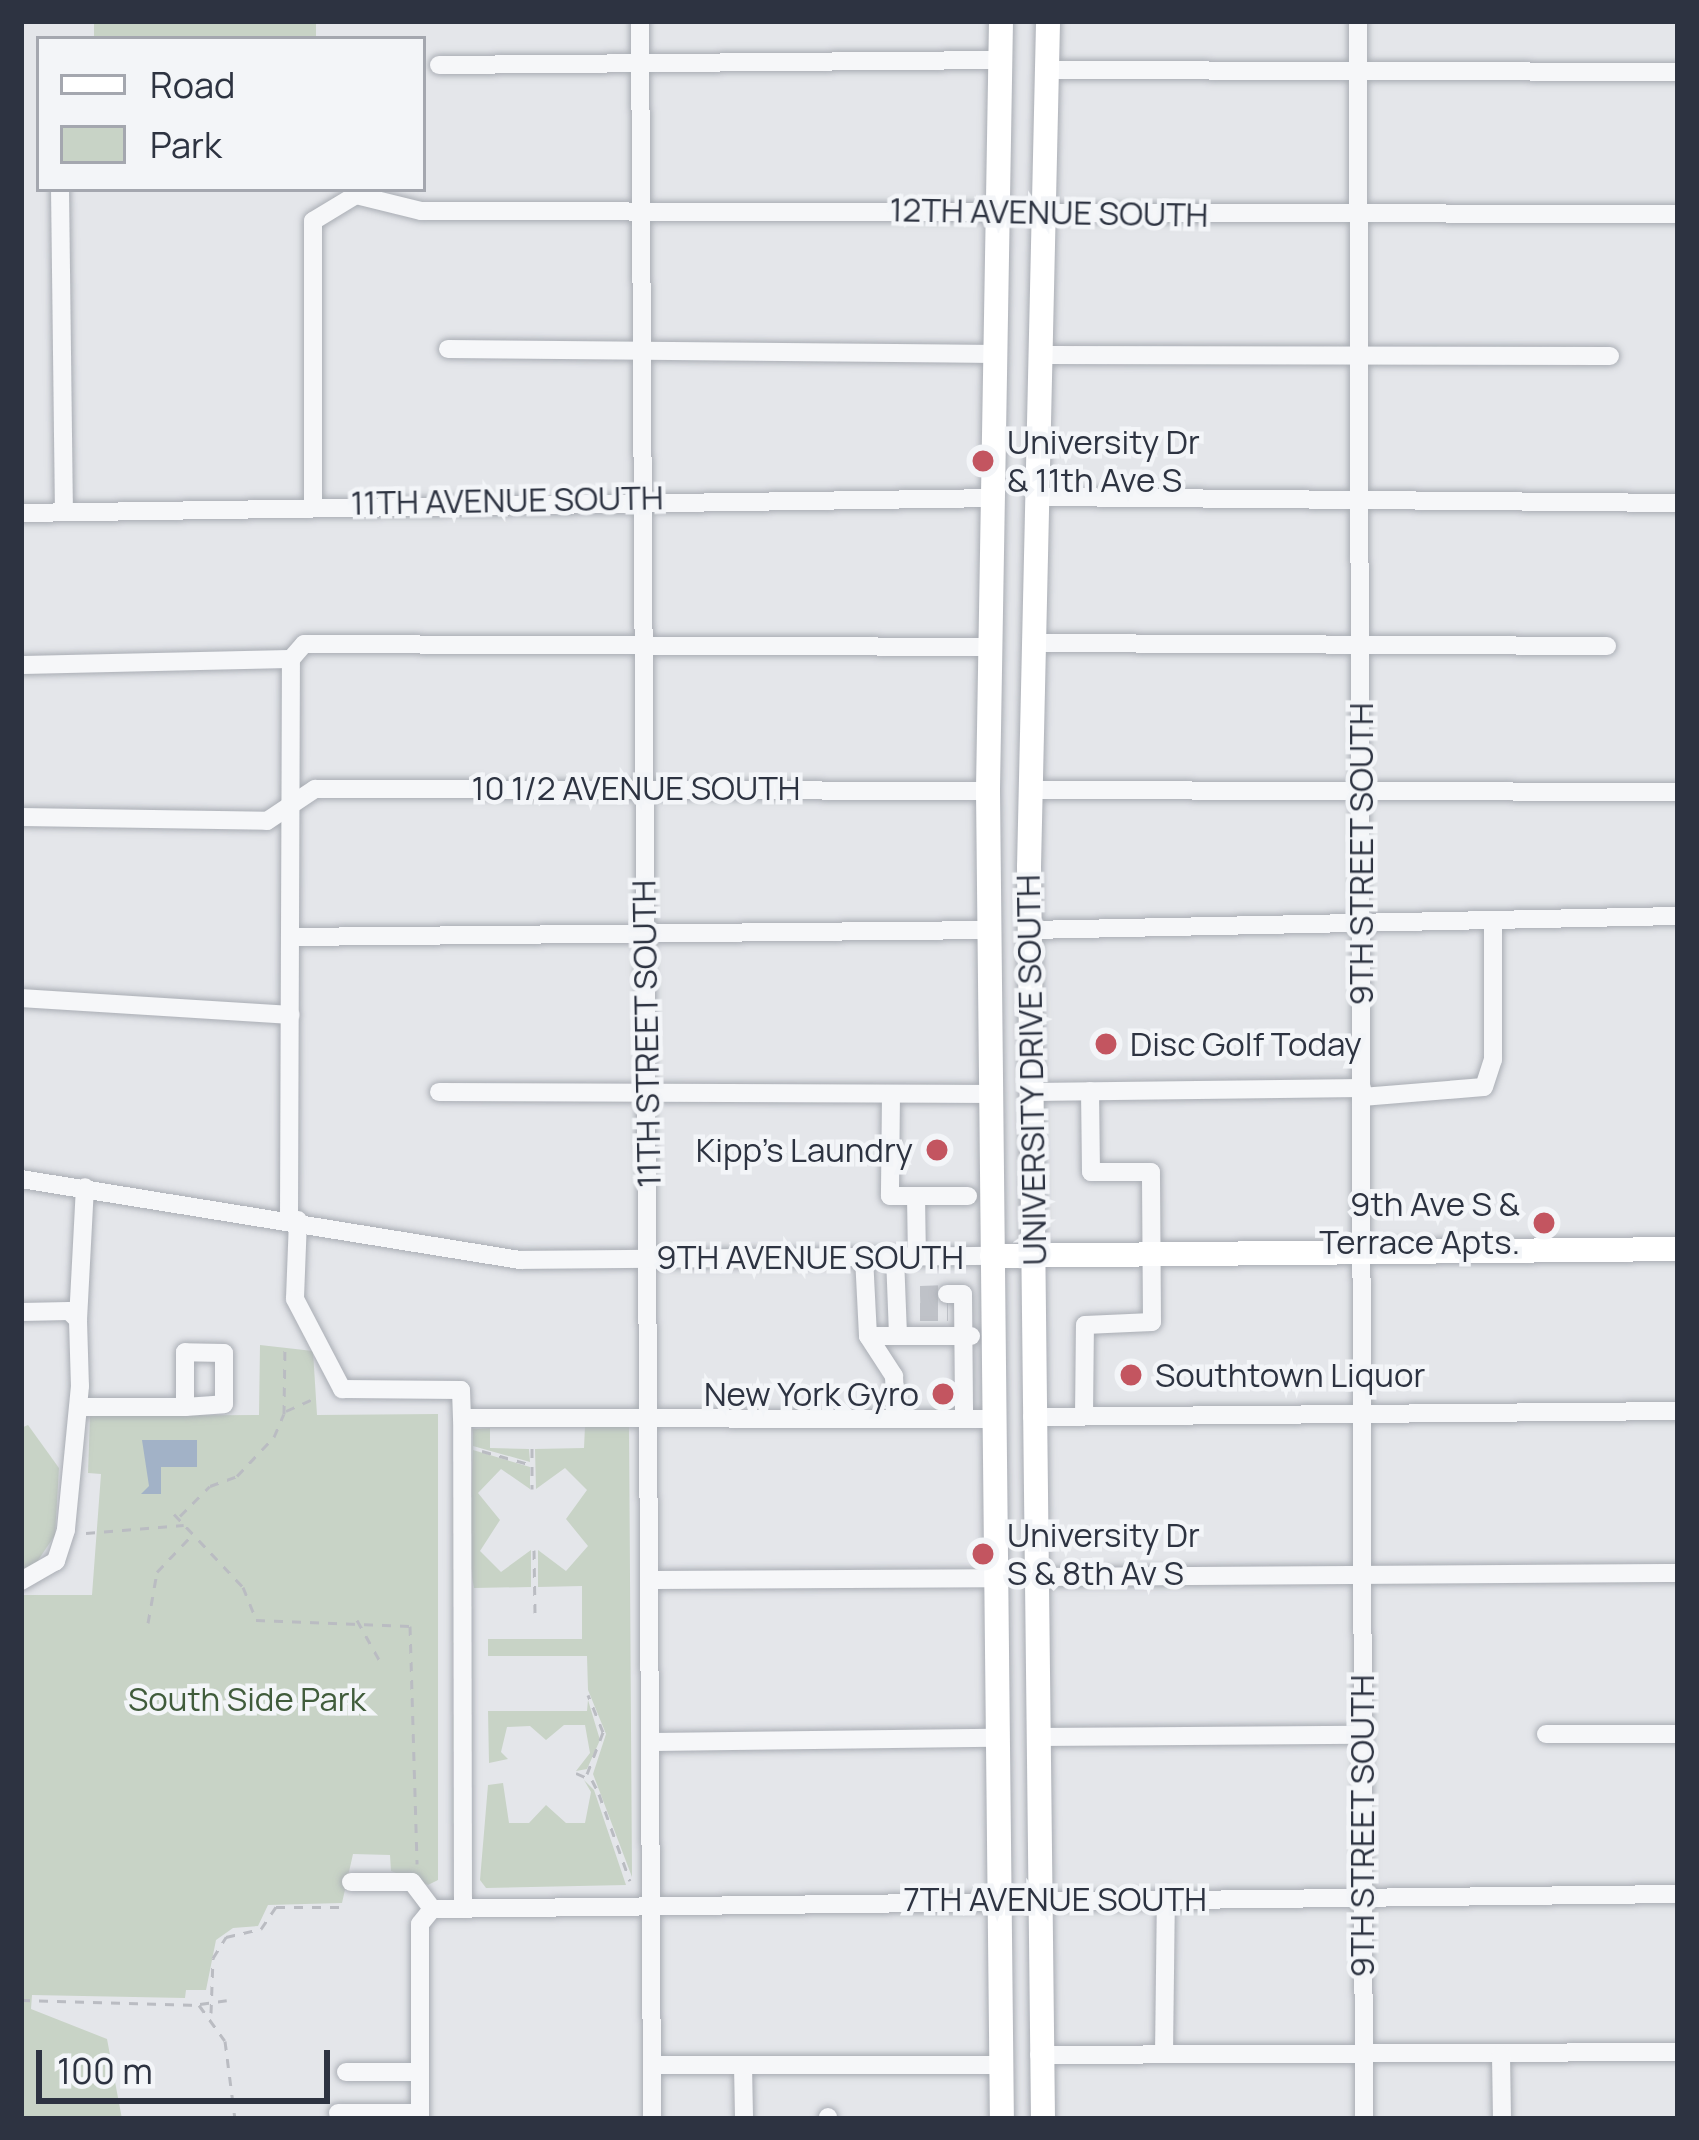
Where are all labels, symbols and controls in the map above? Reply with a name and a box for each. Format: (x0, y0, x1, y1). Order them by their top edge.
legend (36, 36, 426, 192)
text: Road (150, 60, 235, 109)
text: Park (150, 120, 222, 169)
street label: 12TH AVENUE SOUTH (889, 189, 1209, 235)
place label: University Dr & 11th Ave S (1007, 422, 1200, 500)
marker: University Dr & 11th Ave S (970, 448, 996, 474)
street label: 11TH AVENUE SOUTH (350, 477, 664, 523)
street label: 9TH STREET SOUTH (1341, 702, 1381, 1006)
street label: 10 1/2 AVENUE SOUTH (472, 768, 800, 808)
street label: UNIVERSITY DRIVE SOUTH (1008, 874, 1054, 1266)
street label: 11TH STREET SOUTH (624, 879, 668, 1189)
place label: Disc Golf Today (1130, 1024, 1362, 1064)
marker: Disc Golf Today (1093, 1031, 1119, 1057)
place label: Kipp's Laundry (696, 1130, 913, 1170)
marker: Kipp's Laundry (924, 1137, 950, 1163)
place label: 9th Ave S & Terrace Apts. (1319, 1184, 1520, 1262)
marker: 9th Ave S & Terrace Apts. (1531, 1210, 1557, 1236)
street label: 9TH AVENUE SOUTH (656, 1237, 964, 1277)
place label: Southtown Liquor (1155, 1355, 1425, 1395)
marker: Southtown Liquor (1118, 1362, 1144, 1388)
place label: New York Gyro (704, 1374, 919, 1414)
marker: New York Gyro (930, 1381, 956, 1407)
place label: University Dr S & 8th Av S (1007, 1515, 1200, 1593)
marker: University Dr S & 8th Av S (970, 1541, 996, 1567)
street label: 9TH STREET SOUTH (1342, 1674, 1382, 1978)
park label: South Side Park (128, 1679, 366, 1719)
street label: 7TH AVENUE SOUTH (903, 1879, 1207, 1919)
scale bar (42, 2026, 336, 2100)
text: 100 m (57, 2046, 153, 2095)

